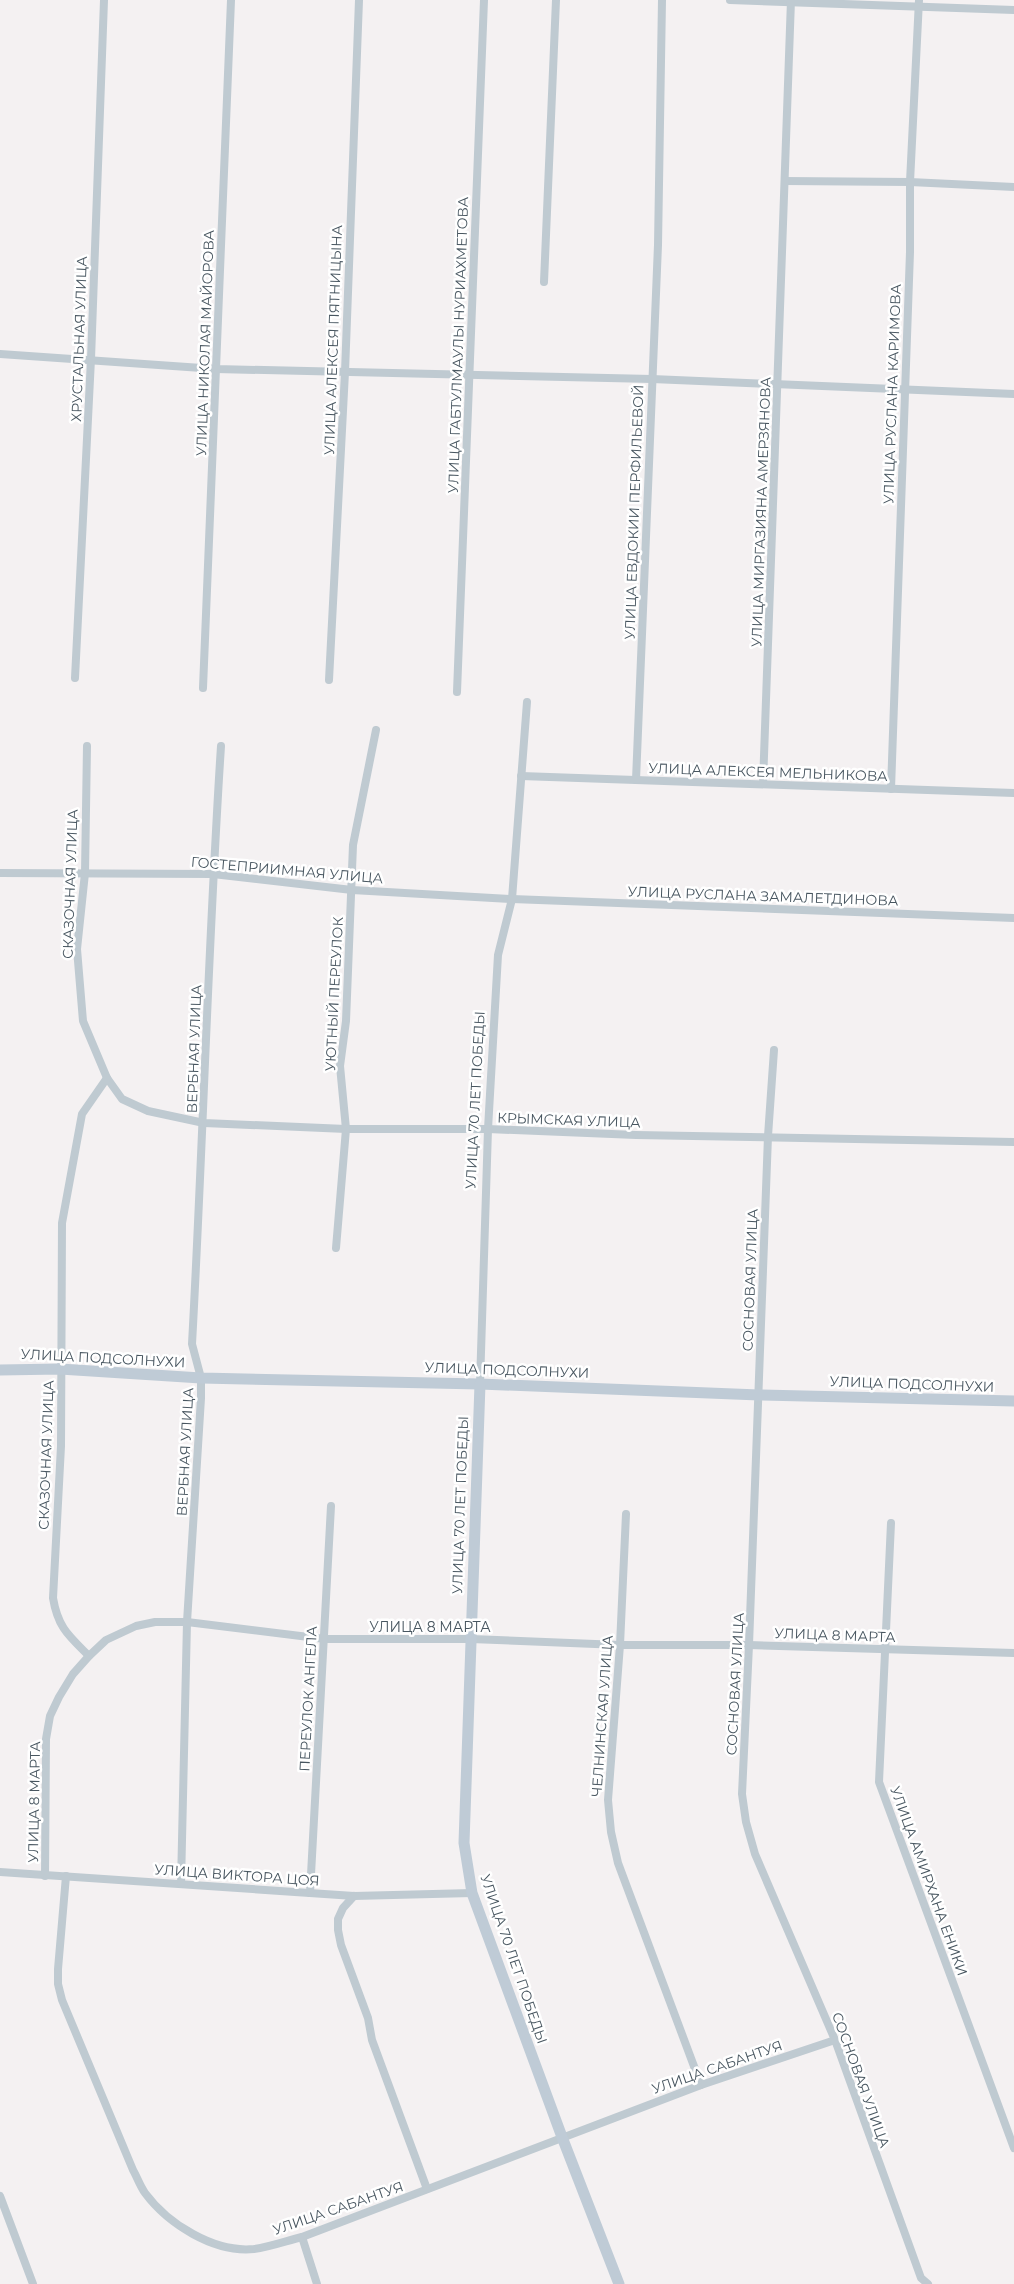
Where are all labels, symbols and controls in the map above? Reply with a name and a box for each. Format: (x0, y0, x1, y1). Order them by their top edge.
street label: УЛИЦА ГАБТУЛМАУЛЫ НУРИАХМЕТОВА (444, 196, 472, 494)
street label: УЛИЦА АЛЕКСЕЯ ПЯТНИЦЫНА (320, 224, 346, 456)
street label: УЛИЦА НИКОЛАЯ МАЙОРОВА (192, 229, 218, 456)
street label: ХРУСТАЛЬНАЯ УЛИЦА (67, 255, 91, 422)
street label: УЛИЦА РУСЛАНА КАРИМОВА (879, 283, 905, 504)
street label: УЛИЦА МИРГАЗИЯНА АМЕРЗЯНОВА (747, 376, 775, 647)
street label: УЛИЦА ЕВДОКИИ ПЕРФИЛЬЕВОЙ (621, 384, 647, 640)
street label: УЛИЦА АЛЕКСЕЯ МЕЛЬНИКОВА (648, 759, 889, 785)
street label: СКАЗОЧНАЯ УЛИЦА (58, 808, 82, 959)
street label: ГОСТЕПРИИМНАЯ УЛИЦА (190, 853, 384, 887)
street label: УЛИЦА РУСЛАНА ЗАМАЛЕТДИНОВА (627, 882, 899, 910)
street label: УЮТНЫЙ ПЕРЕУЛОК (321, 916, 347, 1072)
street label: ВЕРБНАЯ УЛИЦА (183, 984, 205, 1114)
street label: УЛИЦА 70 ЛЕТ ПОБЕДЫ (461, 1011, 489, 1189)
street label: КРЫМСКАЯ УЛИЦА (497, 1109, 642, 1132)
street label: СОСНОВАЯ УЛИЦА (739, 1208, 762, 1352)
street label: УЛИЦА ПОДСОЛНУХИ (20, 1345, 186, 1371)
street label: УЛИЦА ПОДСОЛНУХИ (424, 1358, 590, 1382)
street label: УЛИЦА ПОДСОЛНУХИ (829, 1372, 995, 1396)
street label: СКАЗОЧНАЯ УЛИЦА (34, 1379, 58, 1530)
street label: ВЕРБНАЯ УЛИЦА (173, 1387, 197, 1517)
street label: УЛИЦА 70 ЛЕТ ПОБЕДЫ (448, 1416, 472, 1594)
street label: СОСНОВАЯ УЛИЦА (722, 1612, 748, 1756)
street label: УЛИЦА 8 МАРТА (369, 1618, 491, 1636)
street label: УЛИЦА 8 МАРТА (774, 1624, 897, 1646)
street label: ПЕРЕУЛОК АНГЕЛА (295, 1625, 321, 1772)
street label: ЧЕЛНИНСКАЯ УЛИЦА (587, 1634, 617, 1797)
street label: УЛИЦА 8 МАРТА (24, 1741, 44, 1863)
street label: УЛИЦА АМИРХАНА ЕНИКИ (886, 1784, 972, 1978)
street label: УЛИЦА ВИКТОРА ЦОЯ (154, 1860, 320, 1890)
street label: УЛИЦА 70 ЛЕТ ПОБЕДЫ (477, 1872, 551, 2046)
street label: СОСНОВАЯ УЛИЦА (828, 2010, 894, 2151)
street label: УЛИЦА САБАНТУЯ (649, 2036, 785, 2098)
street label: УЛИЦА САБАНТУЯ (270, 2177, 406, 2239)

